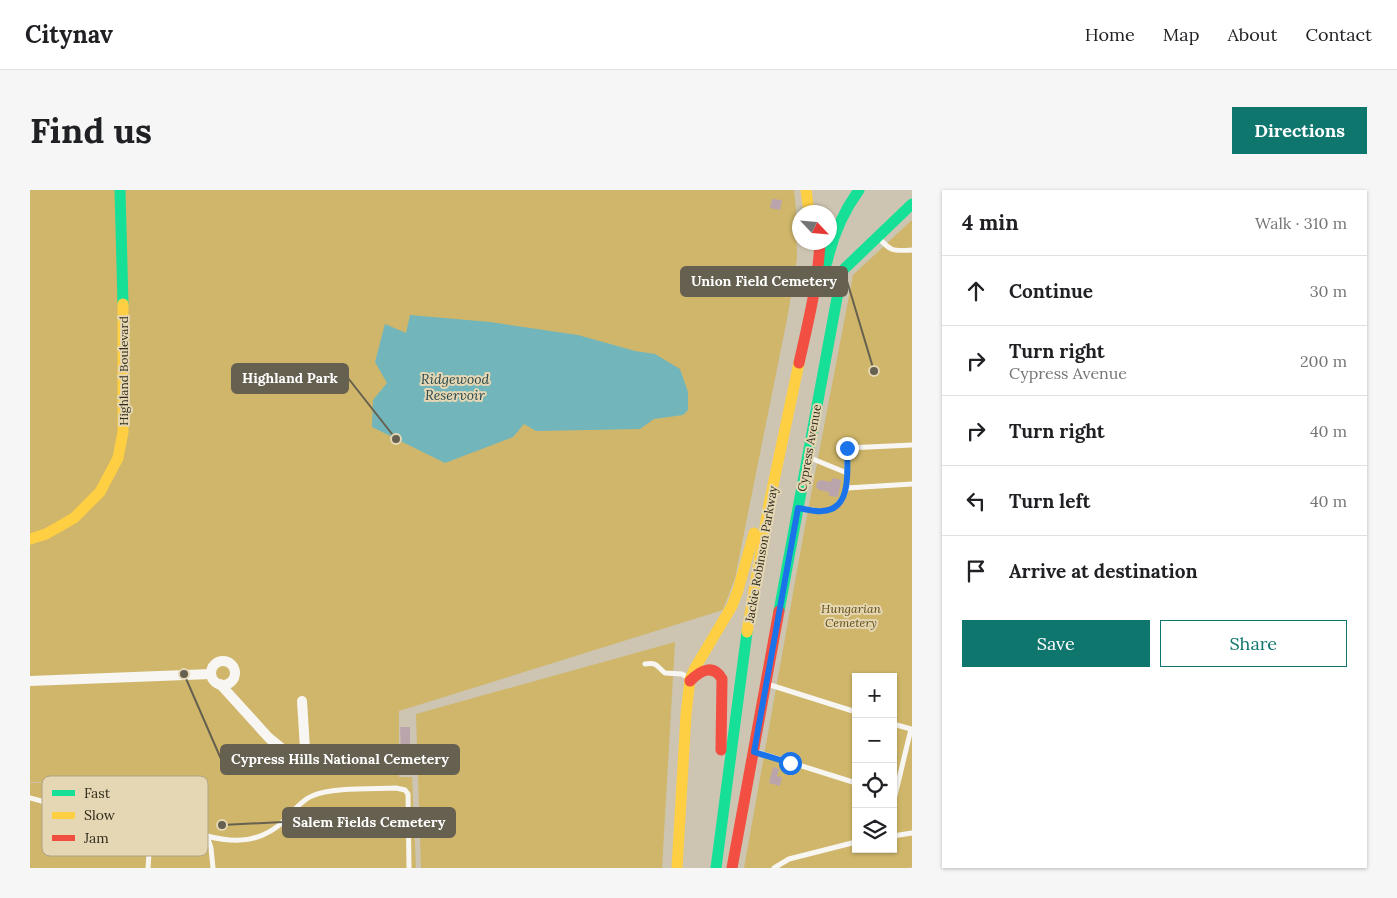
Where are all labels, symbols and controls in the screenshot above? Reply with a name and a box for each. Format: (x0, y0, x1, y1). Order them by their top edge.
text: Citynav (25, 19, 113, 50)
text: Home (1085, 23, 1135, 46)
text: Map (1163, 23, 1199, 46)
text: About (1227, 23, 1277, 46)
text: Contact (1305, 23, 1372, 46)
button: Directions (1232, 107, 1367, 154)
text: Find us (30, 108, 152, 153)
north arrow (792, 205, 837, 250)
text: 4 min (962, 209, 1019, 236)
text: Walk · 310 m (1255, 213, 1347, 233)
callout: Union Field Cemetery (681, 267, 847, 296)
text: Union Field Cemetery (691, 272, 837, 290)
icon: ahead (962, 277, 990, 305)
text: Continue (1009, 279, 1093, 303)
text: 30 m (1310, 281, 1347, 301)
street label: Highland Boulevard (116, 316, 131, 426)
text: Turn right (1009, 339, 1105, 363)
icon: right (962, 347, 990, 375)
text: 200 m (1300, 351, 1347, 371)
text: Cypress Avenue (1009, 363, 1127, 383)
callout: Highland Park (232, 364, 348, 393)
text: Highland Park (242, 369, 339, 387)
water label: Ridgewood Reservoir (421, 370, 490, 404)
street label: Cypress Avenue (794, 403, 824, 493)
icon: right (962, 417, 990, 445)
text: Turn right (1009, 419, 1105, 443)
text: 40 m (1310, 421, 1347, 441)
route end (836, 437, 859, 460)
street label: Jackie Robinson Parkway (741, 484, 781, 624)
icon: left (962, 487, 990, 515)
text: Turn left (1009, 489, 1090, 513)
text: 40 m (1310, 491, 1347, 511)
icon: arrive (962, 557, 990, 585)
text: Arrive at destination (1009, 559, 1198, 583)
park label: Hungarian Cemetery (821, 601, 881, 630)
button: Save (962, 620, 1150, 667)
button: Share (1160, 620, 1347, 667)
map controls (852, 673, 897, 853)
button: + (852, 673, 897, 718)
button: − (852, 718, 897, 763)
callout: Cypress Hills National Cemetery (221, 745, 459, 774)
text: Cypress Hills National Cemetery (231, 750, 449, 768)
route start (779, 752, 802, 775)
button: locate (852, 763, 897, 808)
legend (42, 776, 208, 856)
text: Fast (84, 784, 111, 802)
text: Slow (84, 806, 116, 824)
callout: Salem Fields Cemetery (283, 808, 455, 837)
button: layers (852, 808, 897, 853)
text: Salem Fields Cemetery (293, 813, 446, 831)
text: Jam (83, 829, 109, 847)

